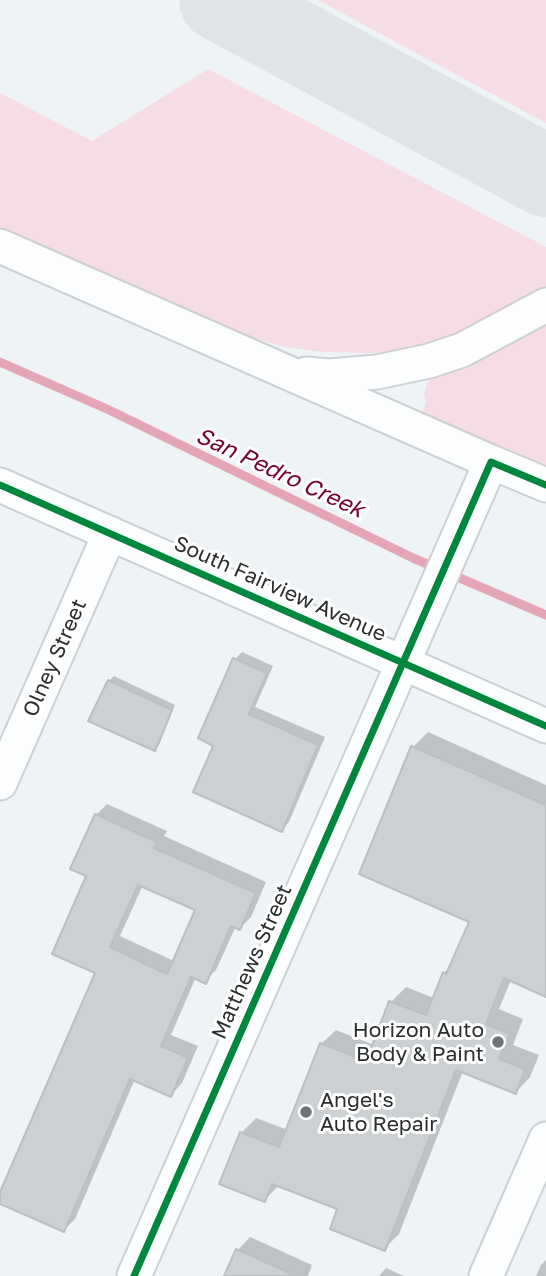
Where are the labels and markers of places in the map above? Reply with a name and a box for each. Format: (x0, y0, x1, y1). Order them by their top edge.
place label: Horizon Auto Body & Paint (353, 1017, 484, 1067)
marker: Horizon Auto Body & Paint (490, 1034, 506, 1050)
place label: Angel's Auto Repair (320, 1087, 437, 1137)
marker: Angel's Auto Repair (298, 1104, 314, 1120)

